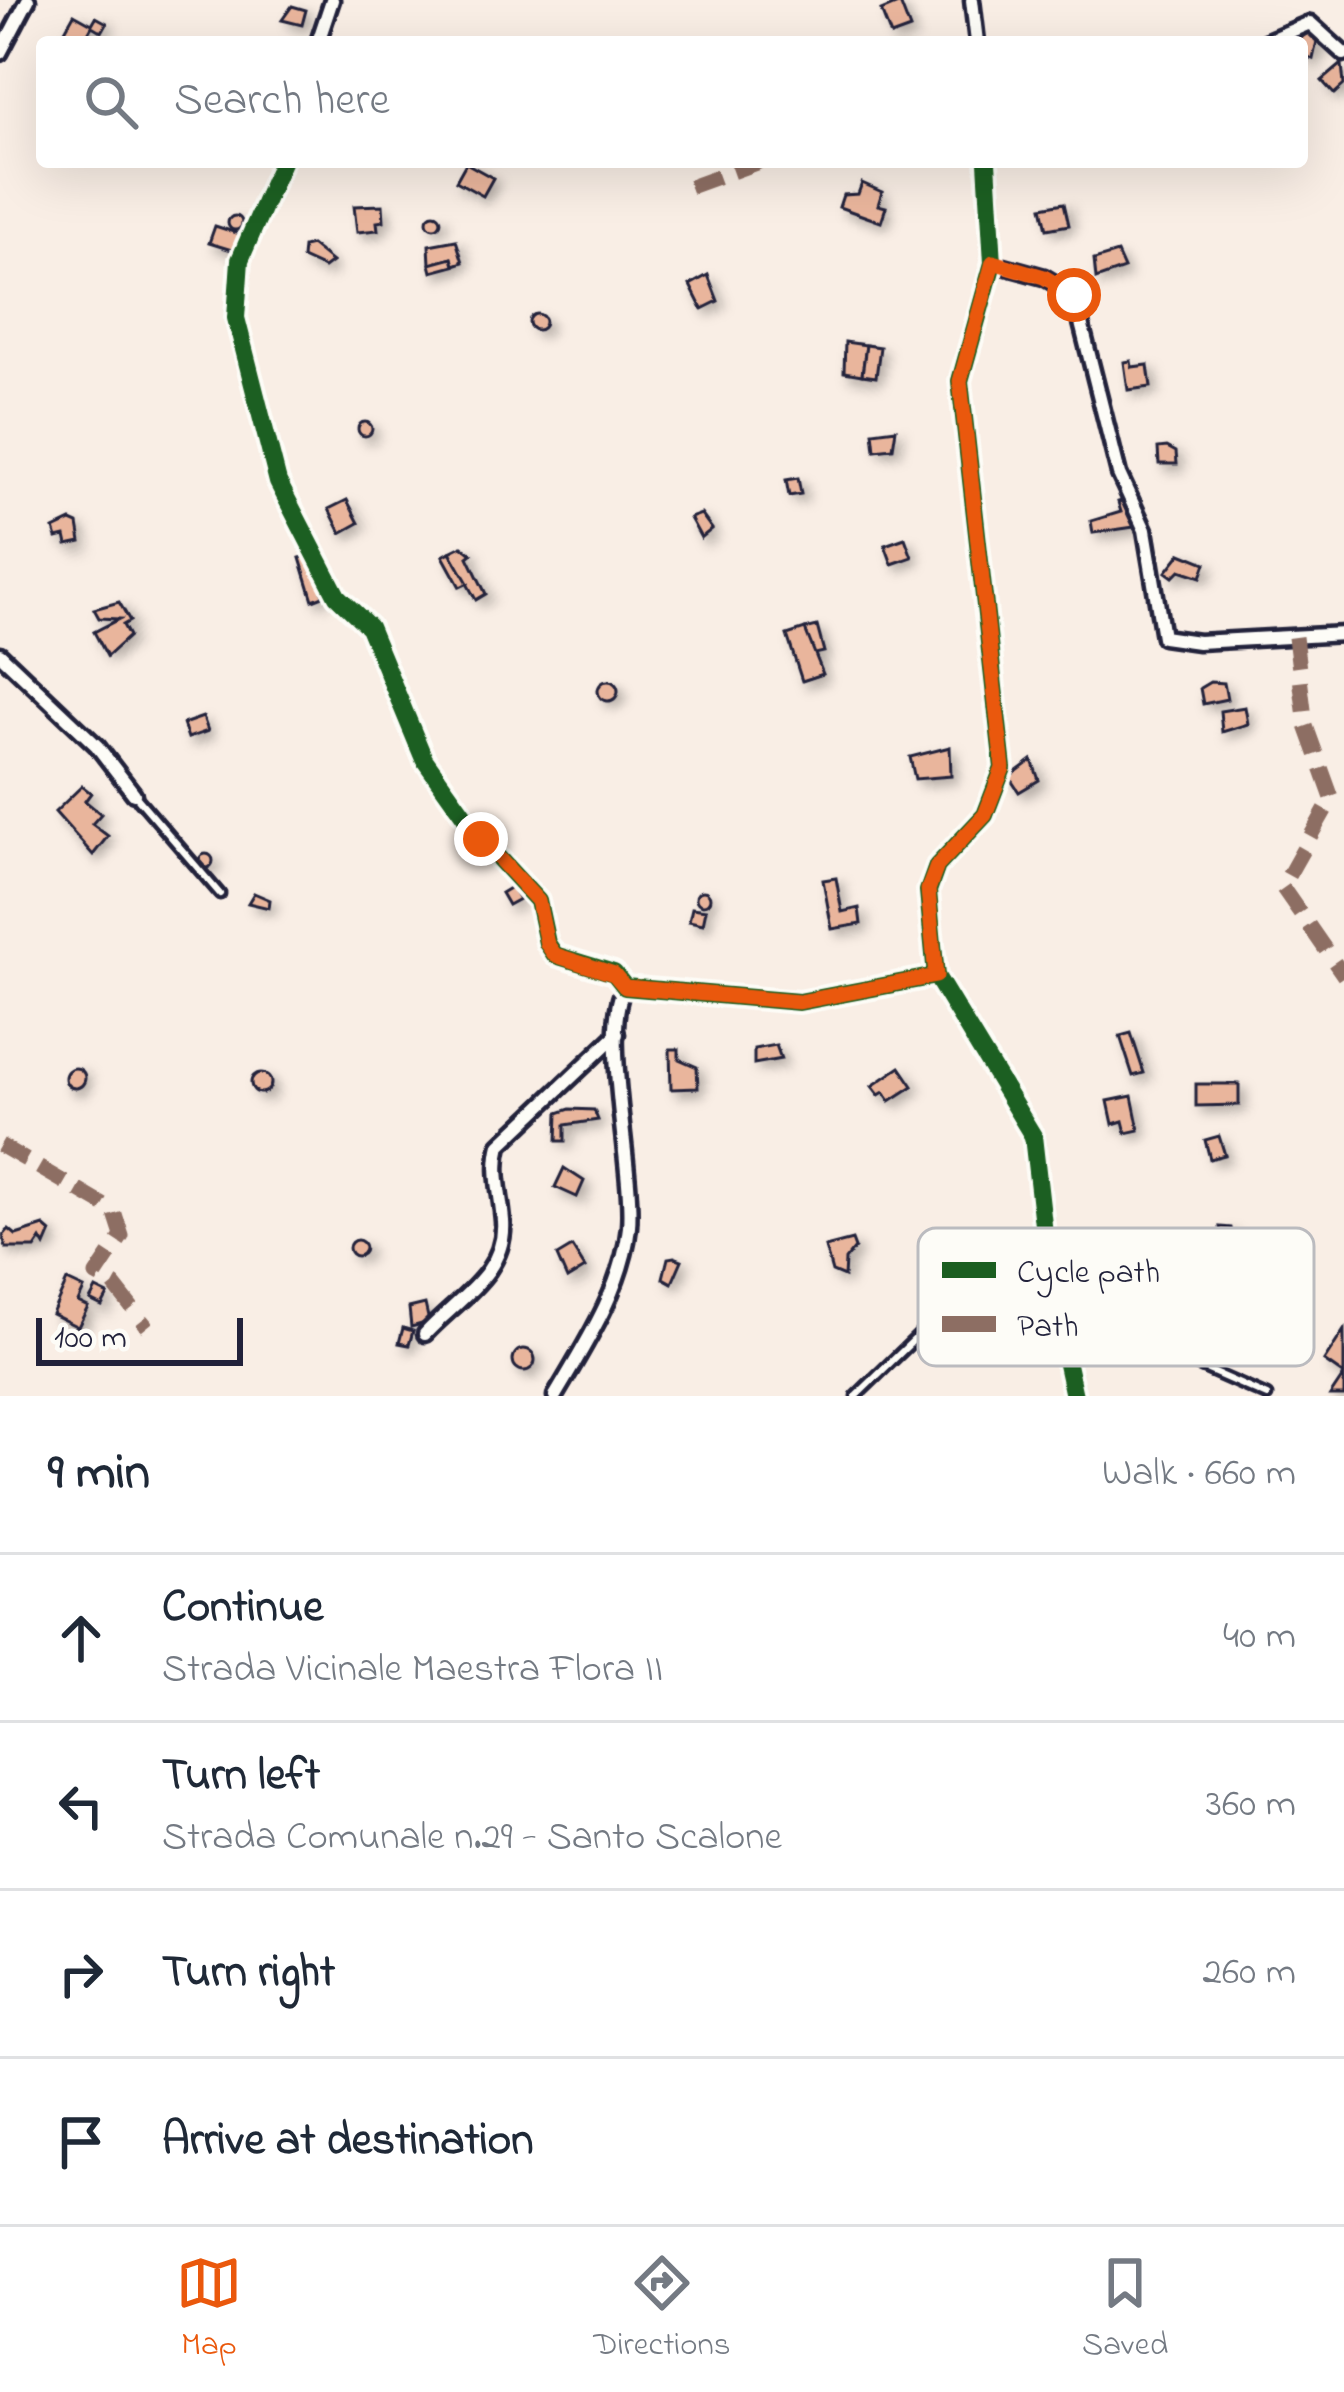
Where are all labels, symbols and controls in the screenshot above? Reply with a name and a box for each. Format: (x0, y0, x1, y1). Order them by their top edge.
search box (36, 36, 1308, 168)
icon: search (78, 69, 144, 135)
text: Search here (174, 69, 390, 135)
route start (1047, 268, 1101, 322)
route end (454, 812, 508, 866)
legend (918, 1228, 1314, 1366)
text: Cycle path (1017, 1250, 1160, 1298)
text: Path (1017, 1304, 1079, 1352)
scale bar (36, 1312, 243, 1365)
text: 100 m (54, 1315, 127, 1363)
text: 9 min (48, 1437, 150, 1512)
text: Walk · 660 m (1102, 1446, 1296, 1503)
text: Continue (162, 1576, 323, 1642)
icon: ahead (48, 1605, 114, 1671)
text: 40 m (1223, 1609, 1296, 1666)
text: Strada Vicinale Maestra Flora II (162, 1642, 663, 1699)
text: Turn left (162, 1744, 320, 1810)
icon: left (48, 1773, 114, 1839)
text: 360 m (1206, 1777, 1296, 1834)
text: Strada Comunale n.29 - Santo Scalone (162, 1810, 782, 1867)
icon: right (48, 1941, 114, 2007)
text: Turn right (162, 1941, 335, 2007)
text: 260 m (1203, 1945, 1296, 2002)
icon: arrive (48, 2109, 114, 2175)
text: Arrive at destination (162, 2109, 533, 2175)
tab: Map (176, 2250, 242, 2370)
tab: Directions (593, 2250, 731, 2370)
tab: Saved (1082, 2250, 1168, 2370)

